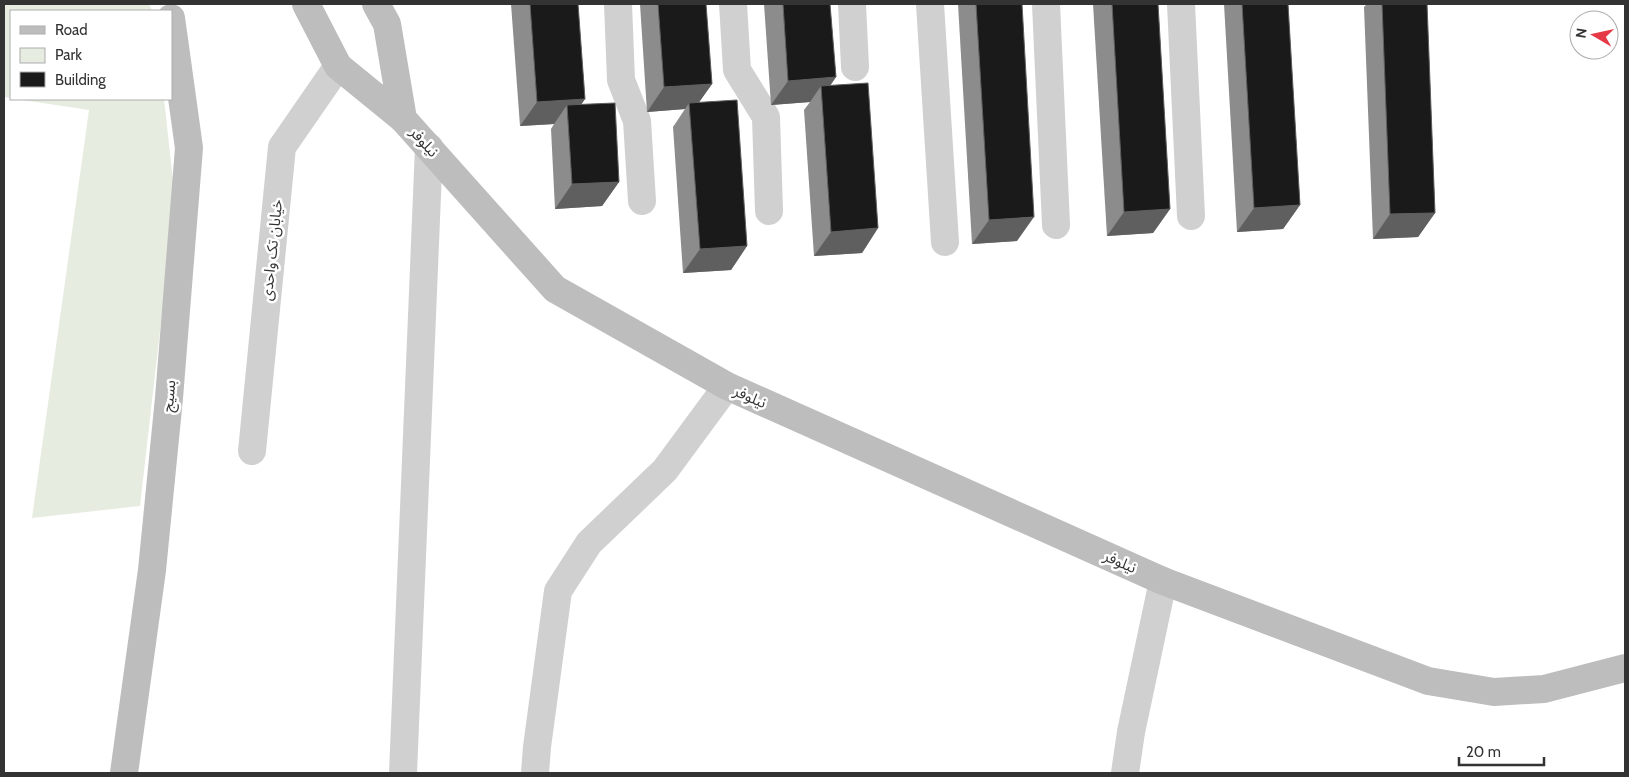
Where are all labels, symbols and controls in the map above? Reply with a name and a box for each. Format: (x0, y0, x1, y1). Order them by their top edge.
legend (10, 10, 172, 100)
north arrow (1569, 10, 1619, 60)
text: Road (55, 21, 88, 39)
text: N (1571, 27, 1591, 39)
text: Park (55, 46, 82, 64)
text: Building (55, 71, 106, 89)
street label: نیلوفر (405, 123, 442, 161)
street label: خیابان تک واحدی (258, 198, 286, 302)
street label: بسیج (159, 379, 182, 413)
street label: نیلوفر (730, 381, 769, 412)
street label: نیلوفر (1100, 546, 1139, 577)
scale bar (1459, 734, 1544, 766)
text: 20 m (1466, 743, 1501, 761)

